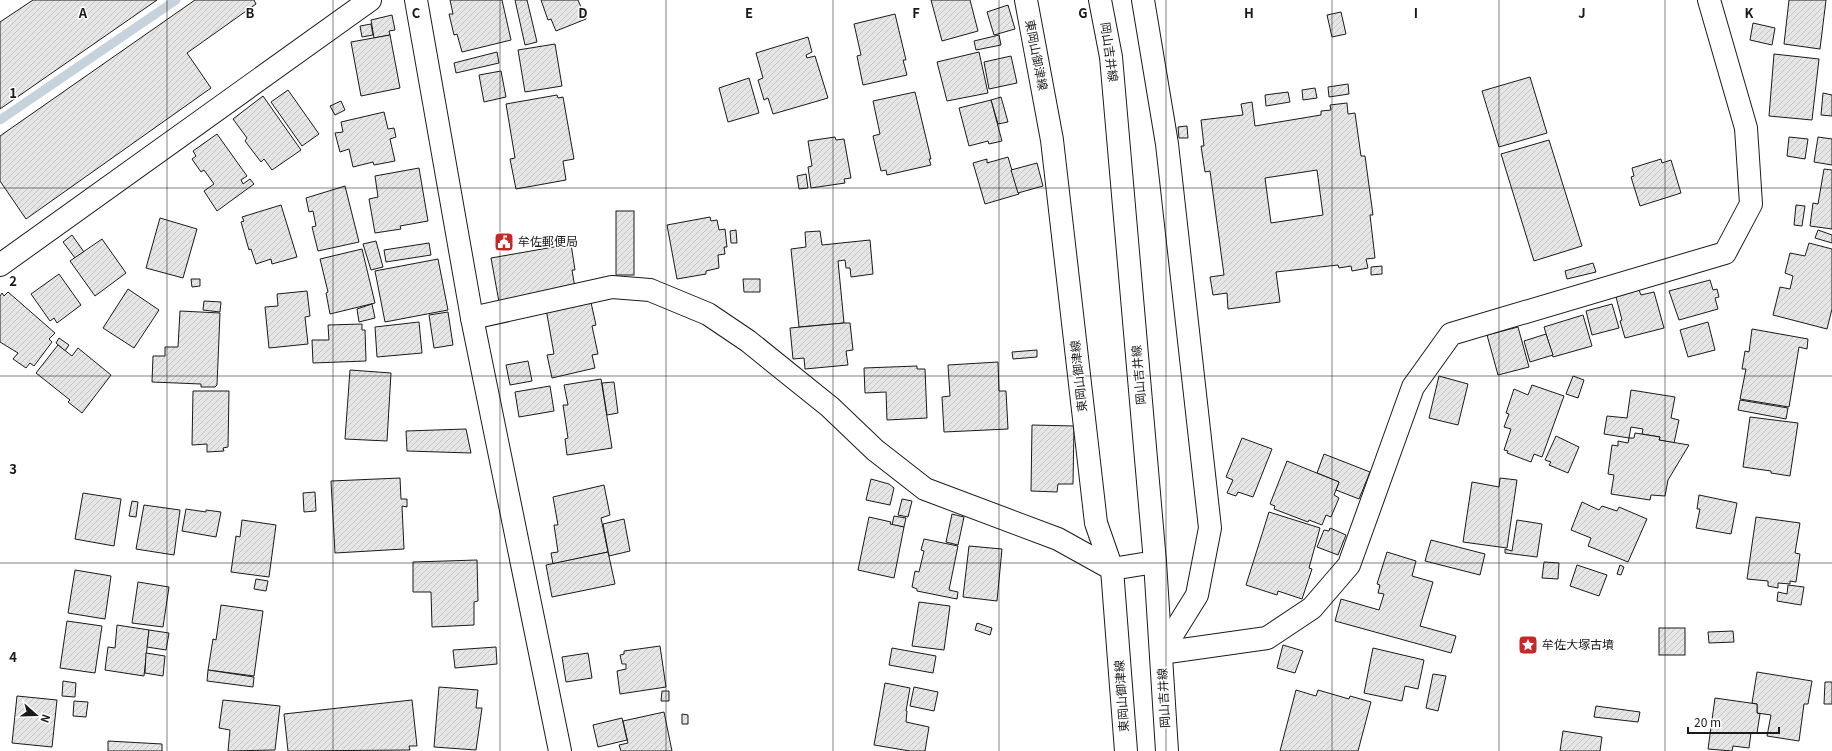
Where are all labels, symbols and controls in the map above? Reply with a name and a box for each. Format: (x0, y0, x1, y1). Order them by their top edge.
text: A (78, 3, 88, 22)
text: B (246, 3, 255, 22)
text: C (412, 3, 421, 22)
text: D (578, 3, 588, 22)
text: E (745, 3, 753, 22)
text: F (912, 3, 920, 22)
text: G (1078, 3, 1088, 22)
text: H (1244, 3, 1254, 22)
text: I (1414, 3, 1418, 22)
text: J (1578, 3, 1586, 22)
text: K (1745, 3, 1754, 22)
street label: 東岡山御津線 (1022, 18, 1053, 92)
street label: 岡山吉井線 (1098, 21, 1123, 83)
text: 1 (9, 83, 17, 102)
public building icon: 牟佐郵便局 (493, 231, 515, 253)
place label: 牟佐郵便局 (518, 232, 578, 249)
text: 2 (9, 271, 17, 290)
street label: 東岡山御津線 (1065, 339, 1090, 413)
street label: 岡山吉井線 (1126, 344, 1149, 406)
text: 3 (9, 459, 17, 478)
place icon: 牟佐大塚古墳 (1517, 634, 1539, 656)
place label: 牟佐大塚古墳 (1542, 635, 1614, 652)
text: 4 (9, 647, 17, 666)
street label: 東岡山御津線 (1110, 660, 1131, 733)
street label: 岡山吉井線 (1152, 668, 1173, 728)
north arrow (16, 695, 56, 735)
scale bar (1688, 709, 1779, 735)
text: N (37, 712, 55, 725)
text: 20 m (1694, 713, 1721, 730)

